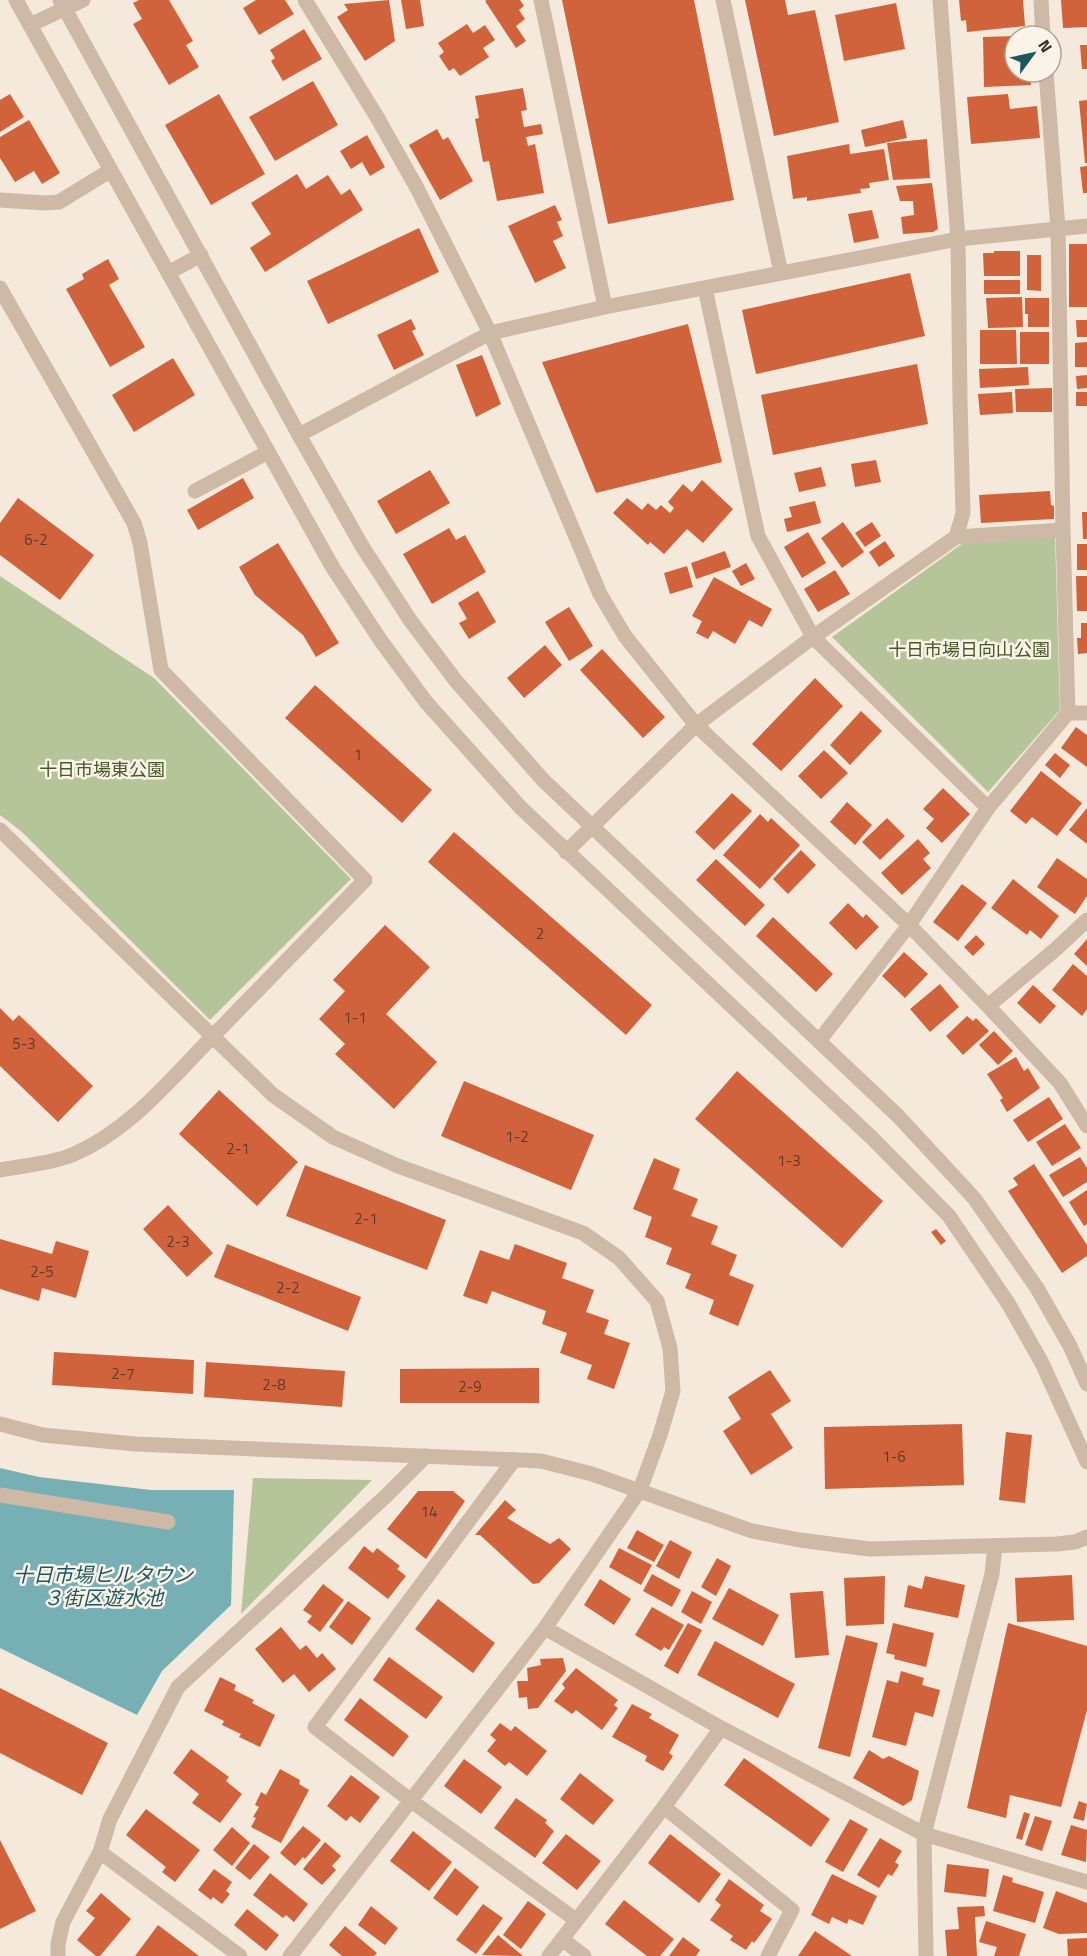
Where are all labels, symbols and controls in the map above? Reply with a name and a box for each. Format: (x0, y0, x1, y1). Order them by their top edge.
north arrow (1003, 24, 1063, 84)
text: N (1032, 35, 1059, 57)
house number: 6-2 (24, 528, 48, 551)
park label: 十日市場日向山公園 (888, 636, 1050, 663)
house number: 1 (354, 743, 362, 766)
park label: 十日市場東公園 (39, 756, 165, 783)
house number: 2 (536, 922, 544, 945)
house number: 1-1 (343, 1006, 367, 1029)
house number: 5-3 (12, 1032, 36, 1055)
house number: 1-2 (505, 1125, 529, 1148)
house number: 2-1 (226, 1137, 250, 1160)
house number: 1-3 (777, 1149, 801, 1172)
house number: 2-1 (354, 1207, 378, 1230)
house number: 2-3 (166, 1230, 190, 1253)
house number: 2-5 (30, 1260, 54, 1283)
house number: 2-2 (276, 1276, 300, 1299)
house number: 2-7 (111, 1362, 135, 1385)
house number: 2-8 (262, 1373, 286, 1396)
house number: 2-9 (458, 1375, 482, 1398)
house number: 1-6 (882, 1445, 906, 1468)
house number: 14 (421, 1500, 437, 1523)
water label: 十日市場ヒルタウン ３街区遊水池 (13, 1559, 194, 1613)

